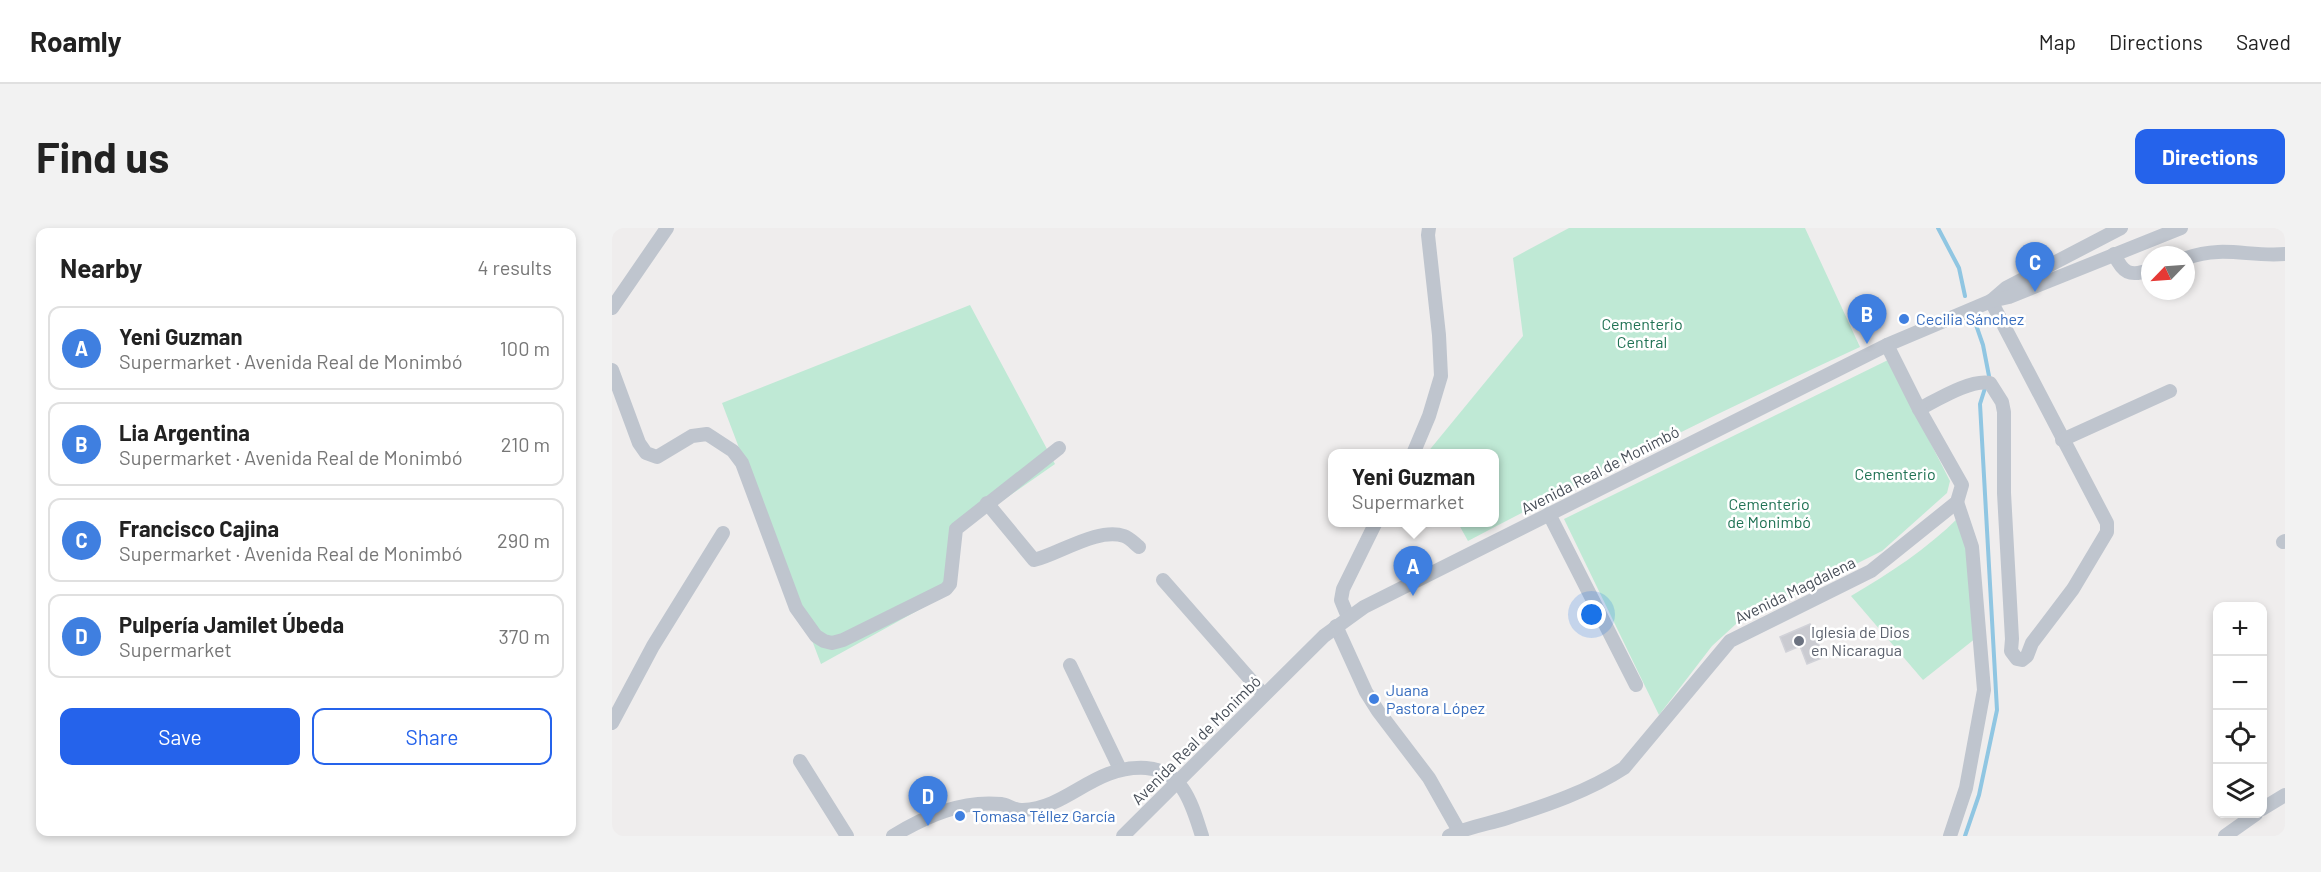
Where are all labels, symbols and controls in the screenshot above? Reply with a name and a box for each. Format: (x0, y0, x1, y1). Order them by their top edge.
text: Roamly (30, 24, 122, 58)
text: Map (2039, 29, 2076, 54)
text: Directions (2109, 29, 2203, 54)
text: Saved (2236, 29, 2291, 54)
button: Directions (2135, 129, 2285, 184)
text: Find us (36, 131, 169, 181)
pin: C (2016, 242, 2054, 292)
north arrow (2141, 246, 2195, 300)
text: Nearby (60, 252, 142, 283)
text: 4 results (477, 255, 552, 279)
pin: B (1848, 294, 1886, 344)
place label: Cecilia Sánchez (1916, 309, 2024, 328)
marker: Cecilia Sánchez (1897, 312, 1911, 326)
park label: Cementerio Central (1601, 314, 1683, 351)
text: Yeni Guzman (119, 323, 243, 349)
text: A (75, 336, 88, 360)
text: 100 m (500, 336, 550, 360)
text: Supermarket · Avenida Real de Monimbó (119, 349, 463, 373)
text: Lia Argentina (119, 419, 250, 445)
street label: Avenida Real de Monimbó (1518, 421, 1682, 518)
text: B (75, 432, 88, 456)
text: 210 m (501, 432, 550, 456)
text: Supermarket · Avenida Real de Monimbó (119, 445, 463, 469)
popup (1328, 449, 1499, 527)
text: Yeni Guzman (1352, 463, 1475, 489)
park label: Cementerio (1854, 464, 1936, 483)
text: Supermarket (1352, 489, 1464, 513)
park label: Cementerio de Monimbó (1727, 494, 1811, 531)
text: Francisco Cajina (119, 515, 279, 541)
text: C (75, 528, 88, 552)
text: 290 m (497, 528, 550, 552)
text: Supermarket · Avenida Real de Monimbó (119, 541, 463, 565)
pin: A (1394, 546, 1432, 596)
street label: Avenida Magdalena (1731, 552, 1858, 627)
your location (1577, 600, 1606, 629)
map controls (2213, 602, 2267, 818)
button: + (2213, 602, 2267, 656)
text: Pulpería Jamilet Úbeda (119, 611, 344, 637)
place label: Iglesia de Dios en Nicaragua (1811, 622, 1910, 659)
text: D (75, 624, 88, 648)
text: 370 m (498, 624, 550, 648)
marker: Iglesia de Dios en Nicaragua (1792, 634, 1806, 648)
text: Supermarket (119, 637, 232, 661)
button: − (2213, 656, 2267, 710)
street label: Avenida Real de Monimbó (1127, 671, 1264, 808)
place label: Juana Pastora López (1386, 680, 1485, 717)
marker: Juana Pastora López (1367, 692, 1381, 706)
button: Save (60, 708, 300, 765)
button: Share (312, 708, 552, 765)
button: locate (2213, 710, 2267, 764)
button: layers (2213, 764, 2267, 818)
pin: D (908, 776, 948, 826)
place label: Tomasa Téllez García (972, 806, 1115, 825)
marker: Tomasa Téllez García (953, 809, 967, 823)

